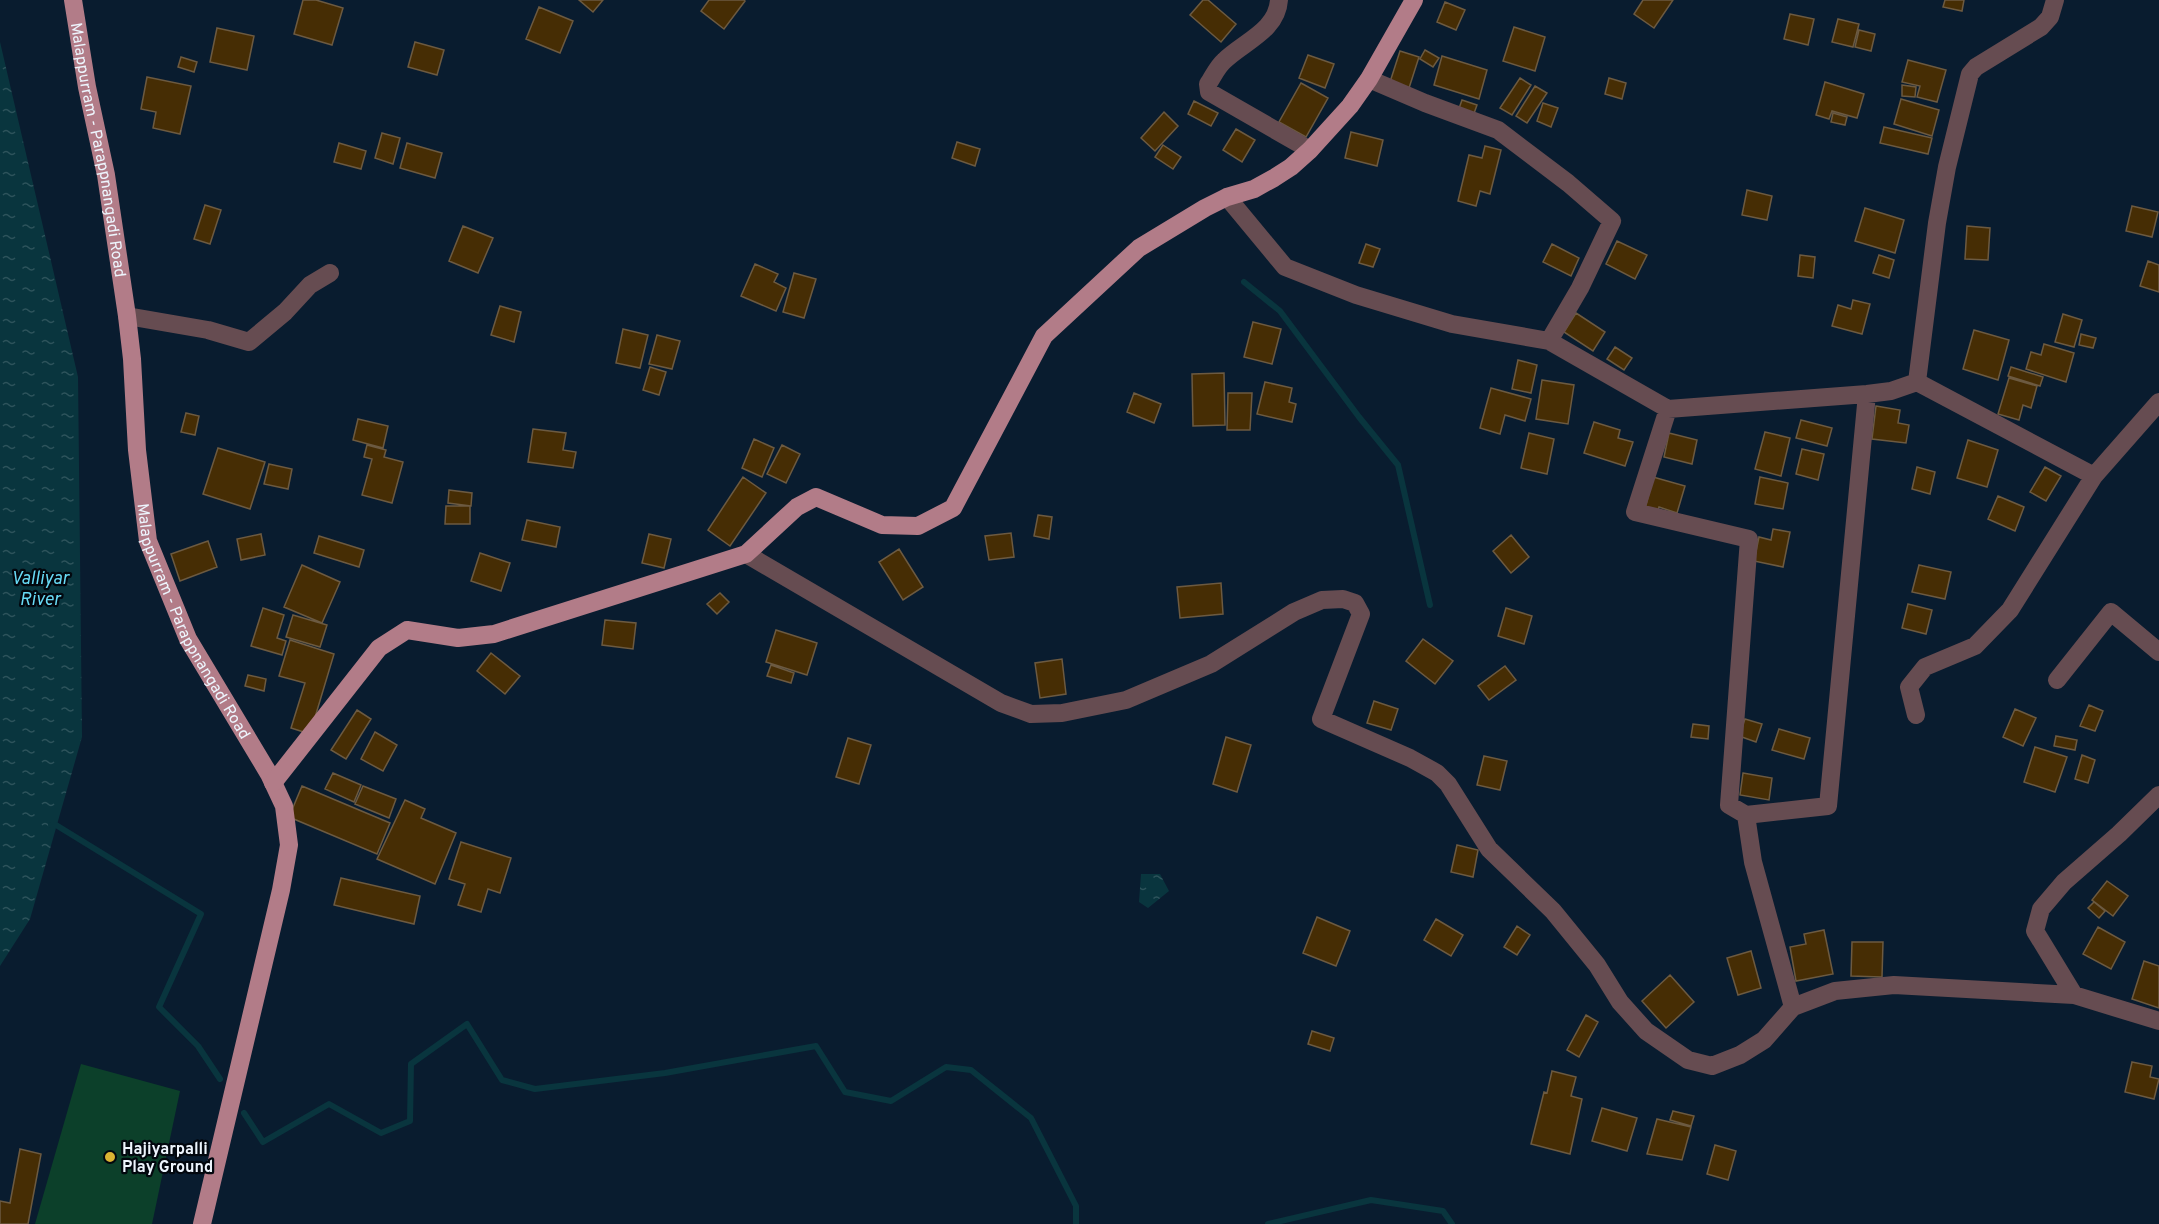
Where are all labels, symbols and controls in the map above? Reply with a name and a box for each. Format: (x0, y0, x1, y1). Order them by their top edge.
street label: Malappurram - Parappnangadi Road (65, 21, 129, 279)
street label: Malappurram - Parappnangadi Road (132, 502, 254, 743)
water label: Valliyar River (11, 568, 71, 612)
place label: Hajiyarpalli Play Ground (122, 1140, 213, 1178)
marker: Hajiyarpalli Play Ground (103, 1150, 117, 1164)

